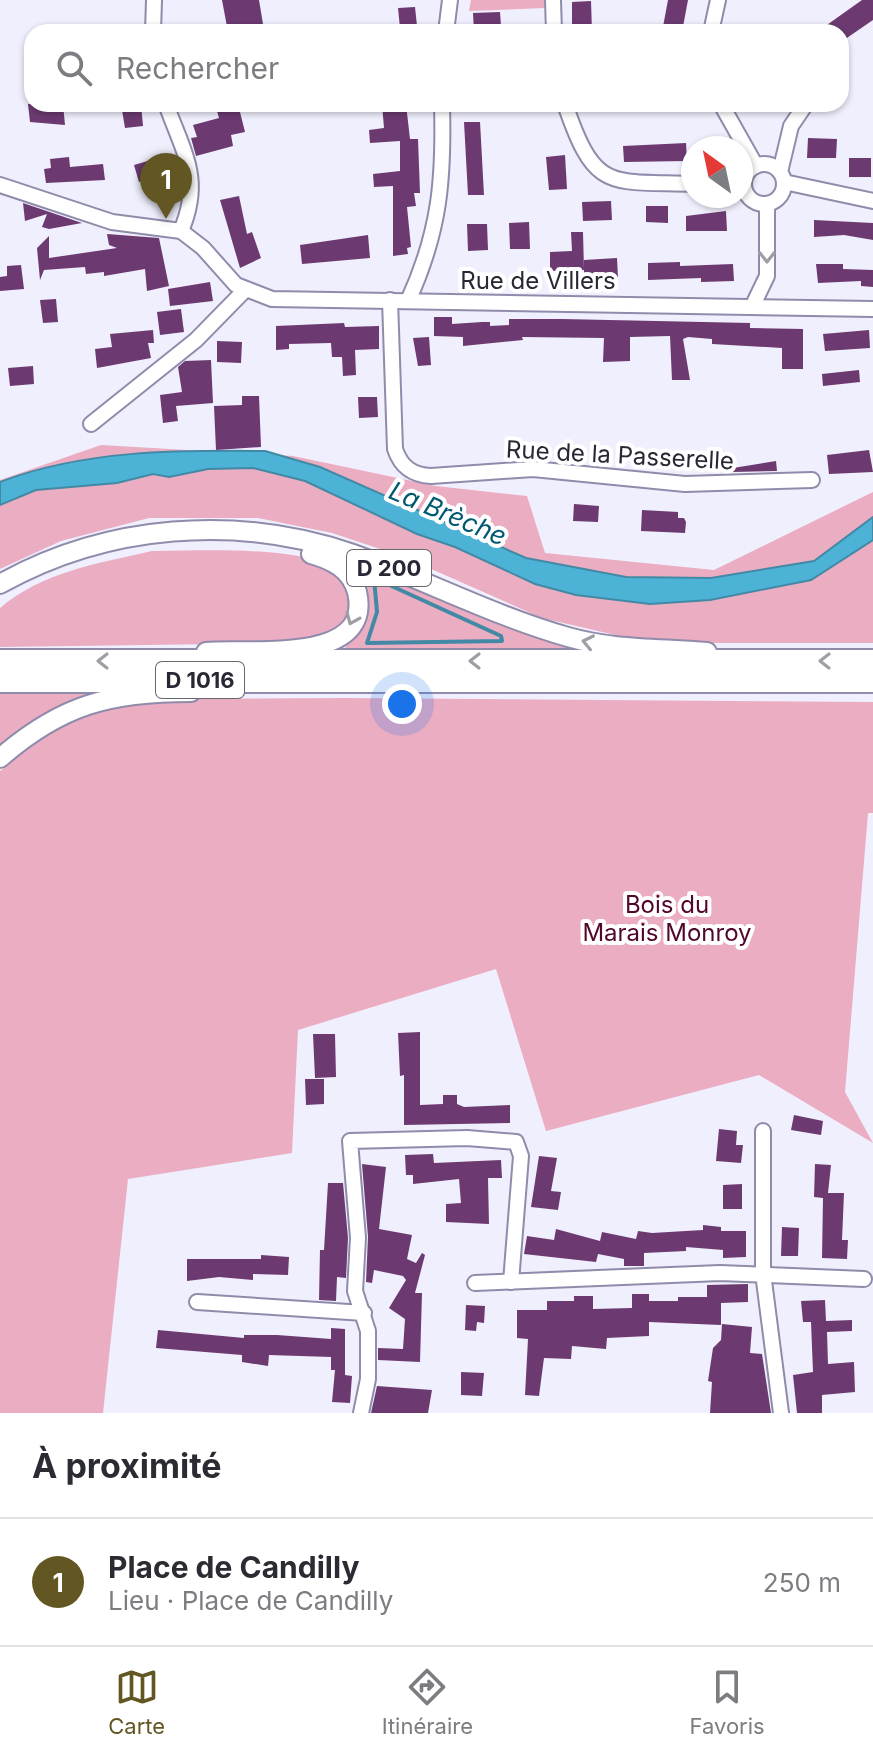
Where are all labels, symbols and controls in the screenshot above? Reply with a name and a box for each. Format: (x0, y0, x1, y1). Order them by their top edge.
search box (24, 24, 849, 112)
icon: search (52, 46, 96, 90)
text: Rechercher (116, 50, 279, 86)
north arrow (681, 136, 753, 208)
pin: 1 (140, 153, 192, 219)
one-way arrow (758, 251, 776, 264)
street label: Rue de Villers (460, 266, 616, 295)
street label: Rue de la Passerelle (505, 435, 735, 475)
water label: La Brèche (385, 474, 511, 552)
road number: D 200 (347, 550, 431, 586)
one-way arrow (345, 611, 362, 625)
one-way arrow (582, 634, 596, 651)
one-way arrow (96, 652, 109, 670)
one-way arrow (468, 652, 481, 670)
one-way arrow (818, 652, 831, 670)
road number: D 1016 (156, 662, 244, 698)
your location (382, 684, 422, 724)
park label: Bois du Marais Monroy (582, 890, 752, 947)
text: À proximité (32, 1445, 222, 1486)
text: Place de Candilly (108, 1549, 359, 1585)
text: 1 (52, 1567, 64, 1598)
text: 250 m (763, 1567, 841, 1598)
text: Lieu · Place de Candilly (108, 1585, 393, 1616)
tab: Carte (108, 1665, 165, 1739)
tab: Itinéraire (382, 1665, 473, 1739)
tab: Favoris (690, 1665, 765, 1739)

